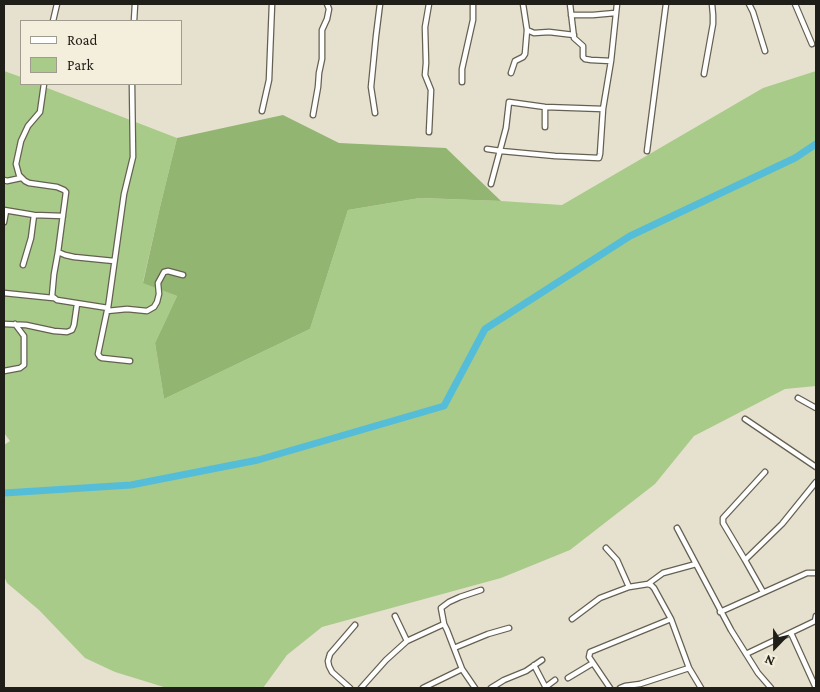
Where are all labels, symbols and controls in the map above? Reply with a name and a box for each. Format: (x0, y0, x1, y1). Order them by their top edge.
legend (20, 20, 182, 85)
text: Road (67, 32, 97, 48)
text: Park (67, 57, 94, 73)
north arrow (750, 622, 800, 672)
text: N (762, 652, 777, 670)

